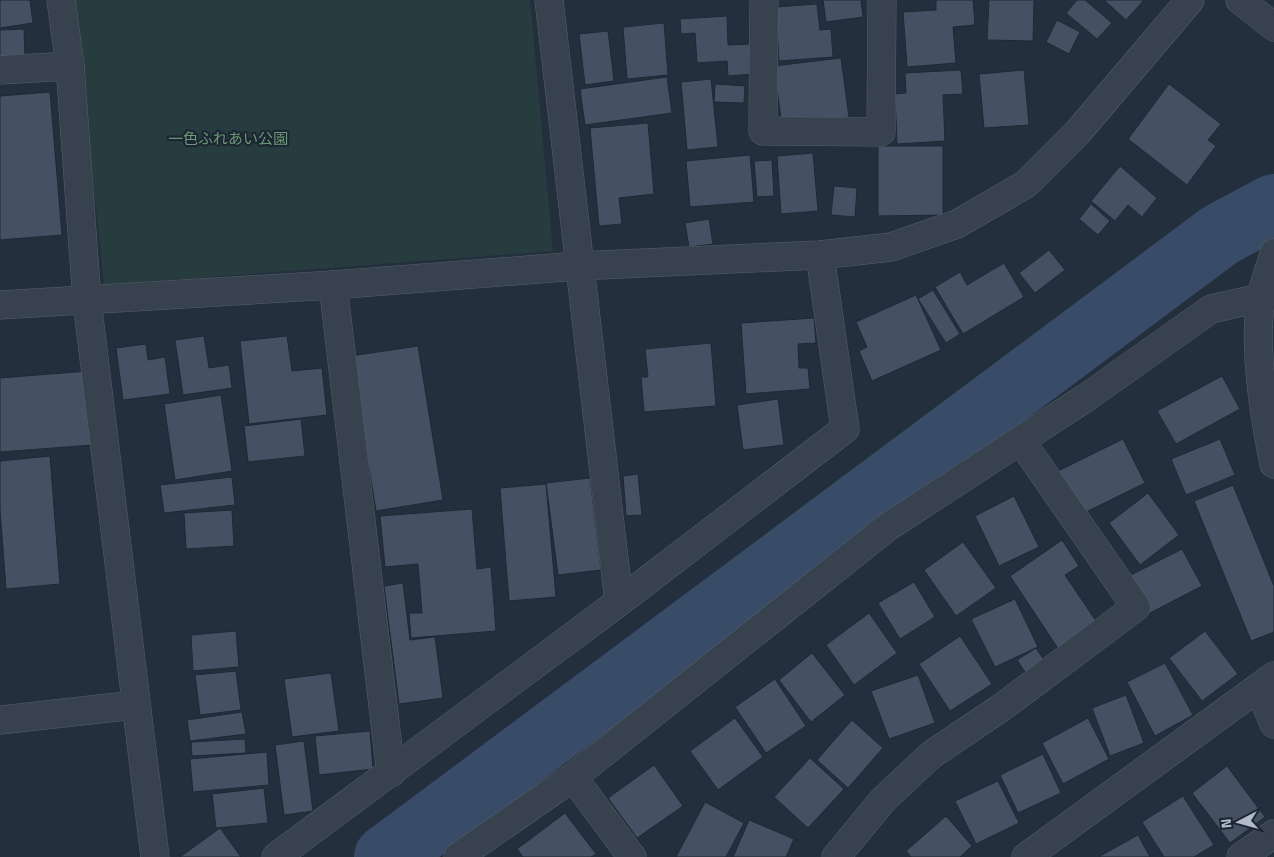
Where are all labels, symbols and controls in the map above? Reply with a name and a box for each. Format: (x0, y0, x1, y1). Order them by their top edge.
park label: 一色ふれあい公園 (168, 127, 288, 150)
north arrow (1214, 797, 1264, 847)
text: N (1215, 817, 1237, 829)

